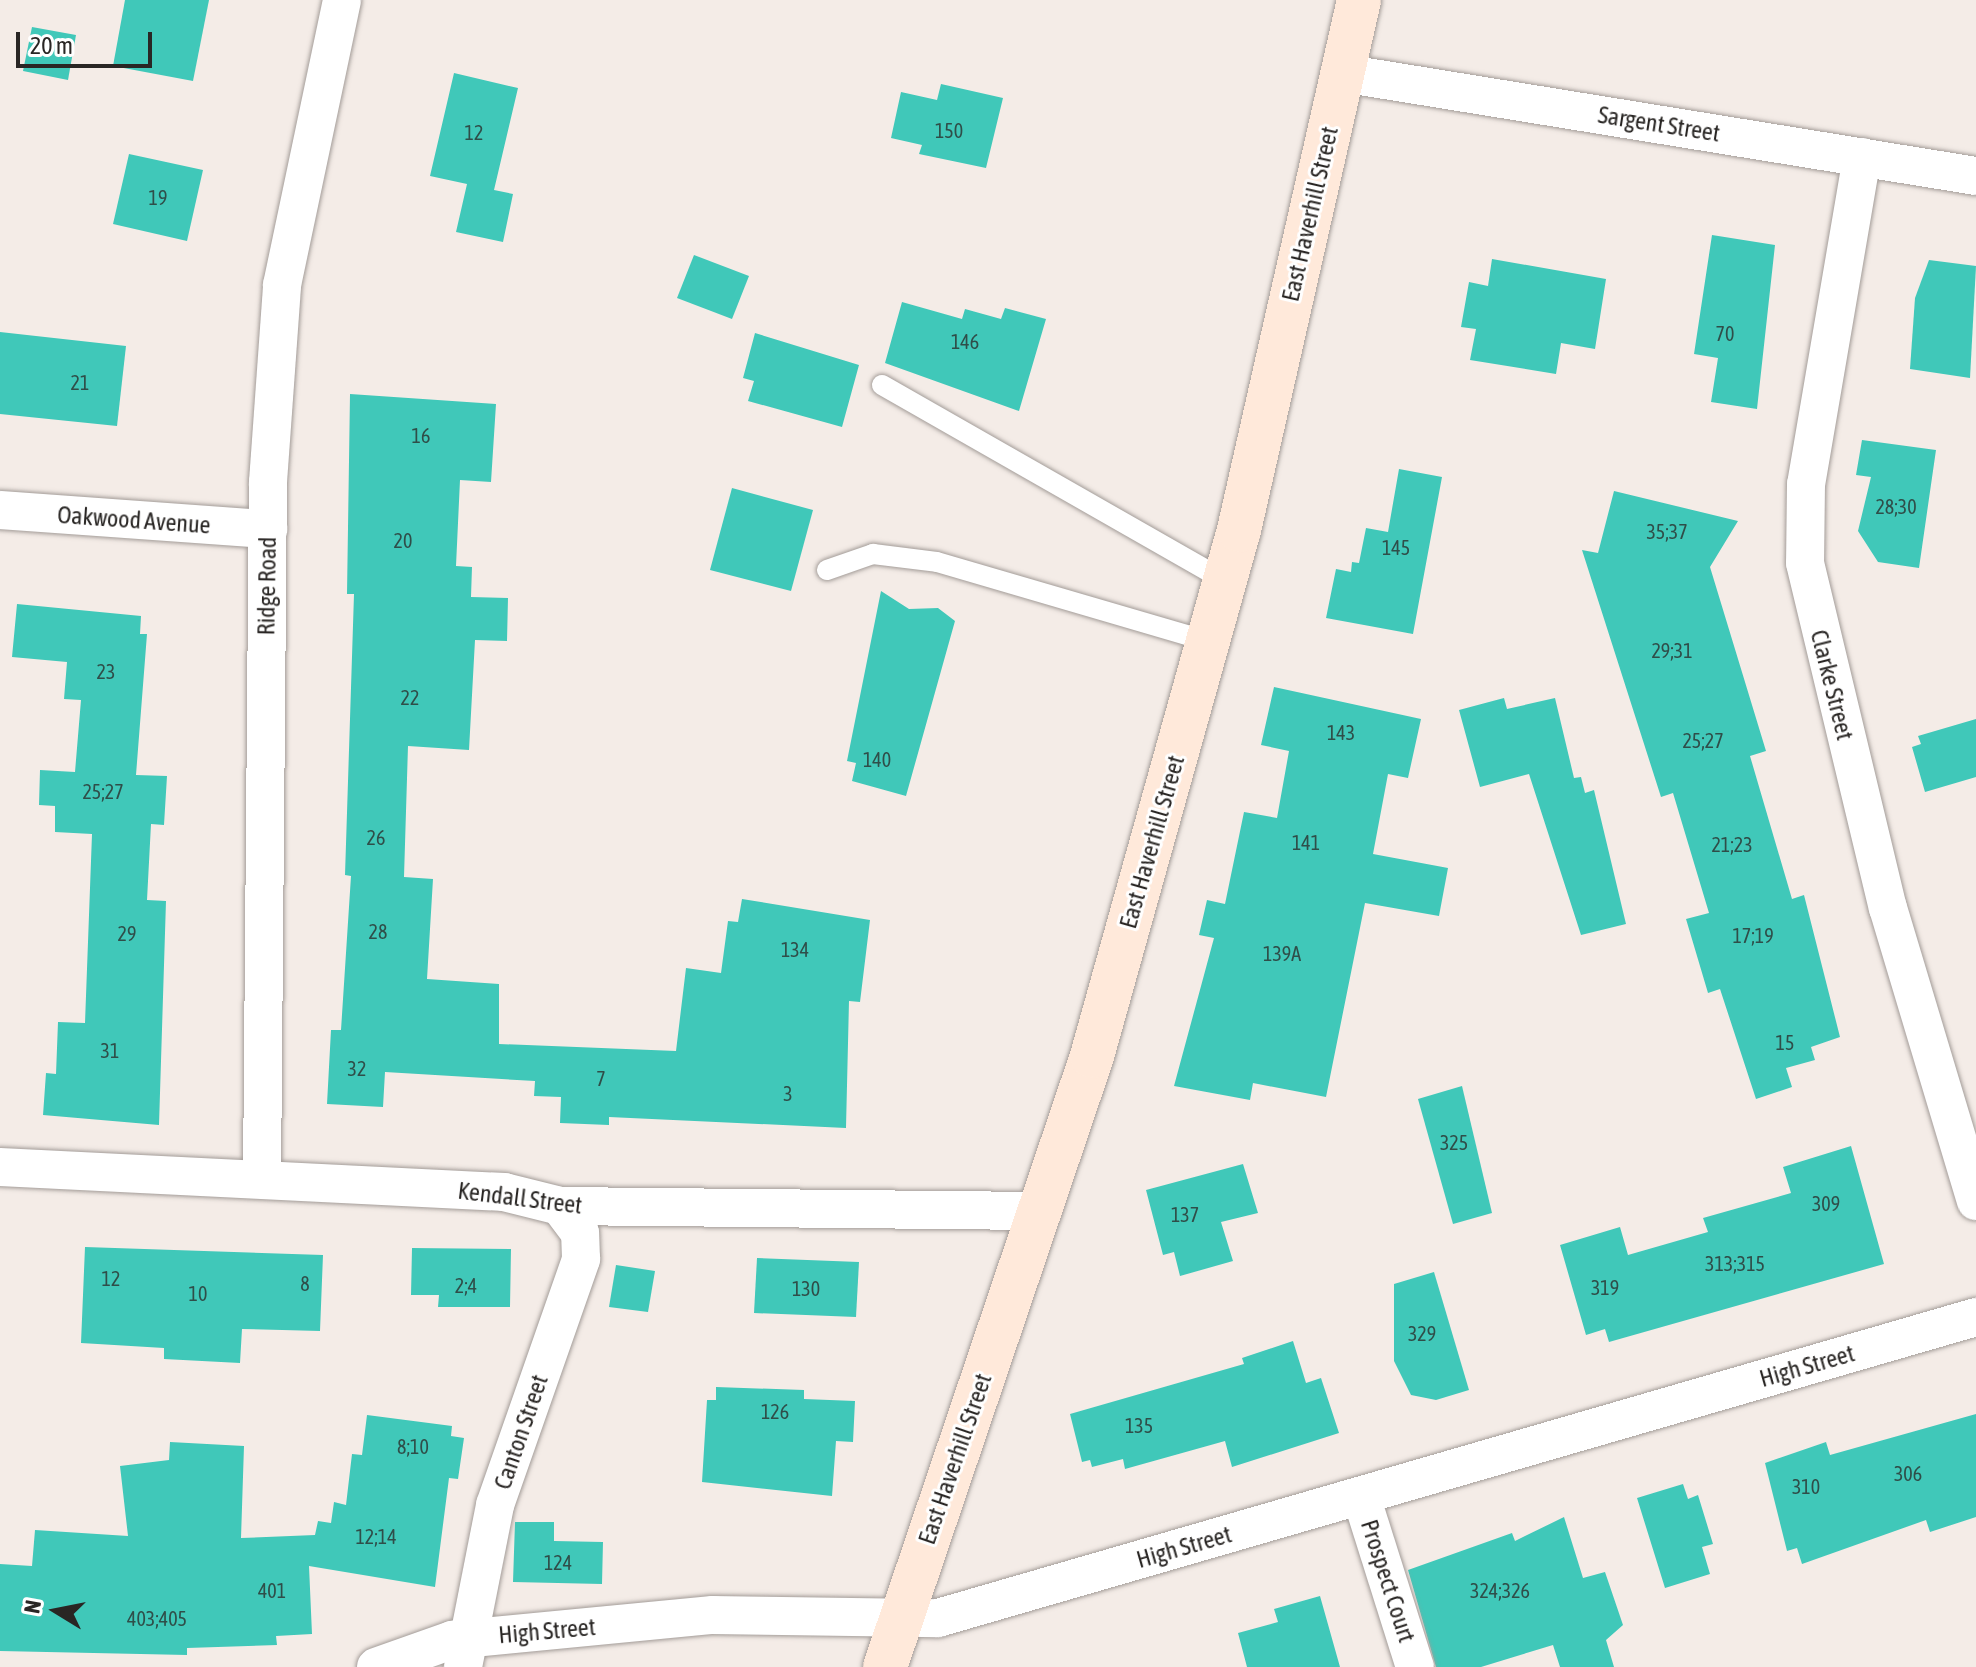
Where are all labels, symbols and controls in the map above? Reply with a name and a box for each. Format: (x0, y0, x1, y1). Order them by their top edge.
scale bar (20, 16, 156, 66)
text: 20 m (30, 32, 73, 59)
street label: Sargent Street (1596, 100, 1722, 148)
house number: 150 (935, 118, 963, 142)
house number: 12 (465, 120, 483, 144)
street label: East Haverhill Street (1276, 124, 1344, 304)
house number: 19 (149, 185, 167, 209)
house number: 70 (1716, 321, 1734, 345)
house number: 146 (951, 329, 979, 353)
house number: 21 (71, 370, 89, 394)
house number: 16 (412, 423, 430, 447)
house number: 28;30 (1875, 494, 1917, 518)
street label: Oakwood Avenue (56, 500, 212, 540)
house number: 35;37 (1646, 519, 1688, 543)
house number: 20 (394, 528, 412, 552)
house number: 145 (1382, 535, 1410, 559)
street label: Ridge Road (252, 536, 282, 636)
street label: Clarke Street (1804, 627, 1860, 743)
house number: 29;31 (1651, 638, 1693, 662)
house number: 23 (97, 659, 115, 683)
house number: 22 (401, 685, 419, 709)
house number: 143 (1327, 720, 1355, 744)
house number: 25;27 (1682, 728, 1724, 752)
house number: 140 (863, 747, 891, 771)
street label: East Haverhill Street (1114, 752, 1190, 932)
house number: 25;27 (82, 779, 124, 803)
house number: 26 (367, 825, 385, 849)
house number: 141 (1292, 830, 1320, 854)
house number: 21;23 (1711, 832, 1753, 856)
house number: 28 (369, 919, 387, 943)
house number: 29 (118, 921, 136, 945)
house number: 17;19 (1732, 923, 1774, 947)
house number: 134 (781, 937, 809, 961)
house number: 139A (1263, 941, 1301, 965)
house number: 15 (1776, 1030, 1794, 1054)
house number: 31 (101, 1038, 119, 1062)
house number: 32 (348, 1056, 366, 1080)
house number: 7 (596, 1066, 606, 1090)
house number: 3 (783, 1081, 793, 1105)
house number: 325 (1440, 1130, 1468, 1154)
street label: Kendall Street (456, 1176, 584, 1220)
house number: 309 (1812, 1191, 1840, 1215)
house number: 137 (1171, 1202, 1199, 1226)
house number: 313;315 (1705, 1251, 1765, 1275)
house number: 12 (102, 1266, 120, 1290)
house number: 8 (300, 1271, 310, 1295)
house number: 2;4 (455, 1273, 477, 1297)
house number: 319 (1591, 1275, 1619, 1299)
house number: 130 (792, 1276, 820, 1300)
house number: 10 (189, 1281, 207, 1305)
house number: 329 (1408, 1321, 1436, 1345)
street label: High Street (1756, 1339, 1858, 1393)
street label: East Haverhill Street (912, 1370, 998, 1548)
street label: Canton Street (488, 1371, 554, 1493)
house number: 126 (761, 1399, 789, 1423)
house number: 135 (1125, 1413, 1153, 1437)
house number: 8;10 (397, 1434, 429, 1458)
house number: 306 (1894, 1461, 1922, 1485)
house number: 310 (1792, 1474, 1820, 1498)
street label: Prospect Court (1355, 1516, 1421, 1646)
street label: High Street (1133, 1520, 1235, 1574)
house number: 12;14 (355, 1524, 397, 1548)
house number: 124 (544, 1550, 572, 1574)
north arrow (16, 1571, 96, 1651)
house number: 401 (258, 1578, 286, 1602)
house number: 324;326 (1470, 1578, 1530, 1602)
text: N (18, 1598, 46, 1615)
house number: 403;405 (127, 1606, 187, 1630)
street label: High Street (497, 1612, 597, 1650)

